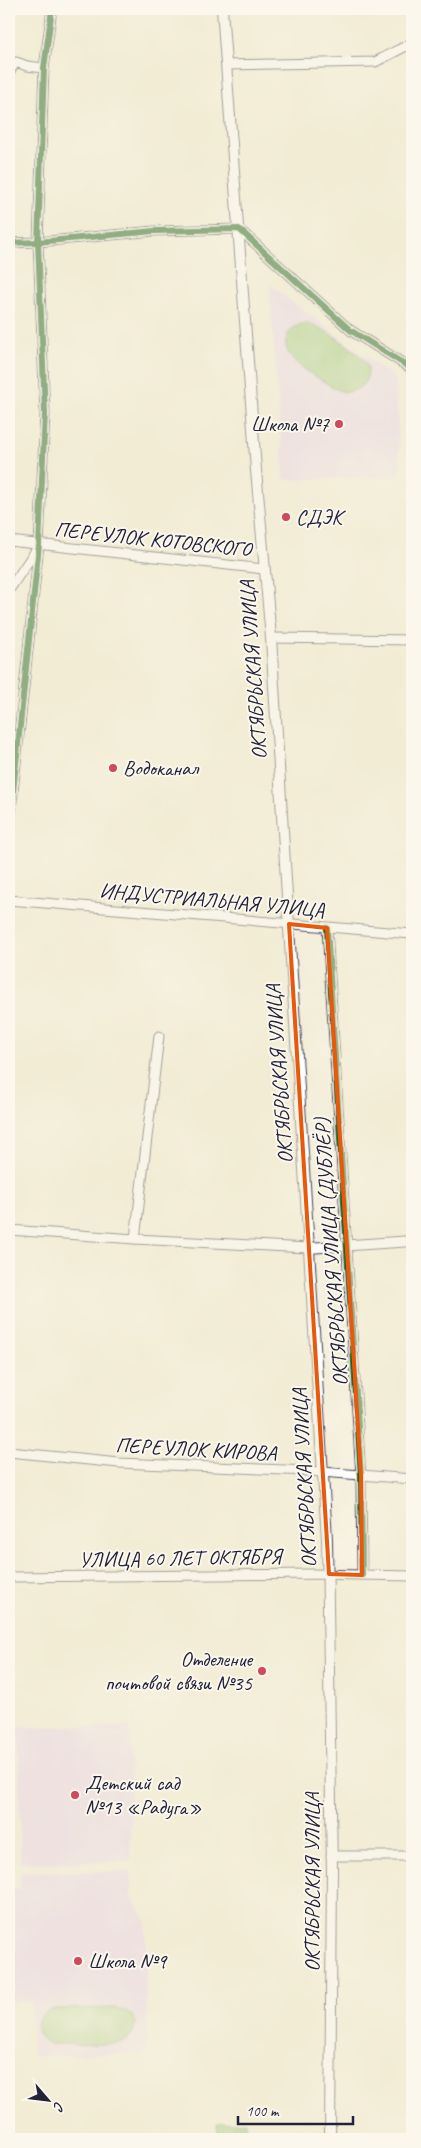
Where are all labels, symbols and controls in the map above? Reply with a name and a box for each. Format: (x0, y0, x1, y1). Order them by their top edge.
place label: Школа №7 (251, 411, 331, 437)
marker: Школа №7 (333, 418, 345, 430)
place label: СДЭК (296, 504, 346, 530)
marker: СДЭК (280, 511, 292, 523)
street label: ПЕРЕУЛОК КОТОВСКОГО (53, 516, 255, 563)
street label: ОКТЯБРЬСКАЯ УЛИЦА (234, 578, 272, 760)
place label: Водоканал (123, 755, 200, 781)
marker: Водоканал (107, 762, 119, 774)
street label: ИНДУСТРИАЛЬНАЯ УЛИЦА (98, 877, 326, 923)
street label: ОКТЯБРЬСКАЯ УЛИЦА (260, 982, 298, 1164)
street label: ОКТЯБРЬСКАЯ УЛИЦА (ДУБЛЁР) (309, 1116, 353, 1387)
street label: ОКТЯБРЬСКАЯ УЛИЦА (286, 1386, 322, 1568)
street label: ПЕРЕУЛОК КИРОВА (115, 1432, 278, 1466)
street label: УЛИЦА 60 ЛЕТ ОКТЯБРЯ (79, 1543, 285, 1573)
place label: Отделение почтовой связи №35 (105, 1646, 254, 1696)
marker: Отделение почтовой связи №35 (256, 1665, 268, 1677)
place label: Детский сад №13 «Радуга» (85, 1770, 202, 1820)
marker: Детский сад №13 «Радуга» (69, 1789, 81, 1801)
street label: ОКТЯБРЬСКАЯ УЛИЦА (299, 1791, 325, 1972)
place label: Школа №9 (88, 1948, 168, 1974)
marker: Школа №9 (72, 1955, 84, 1967)
north arrow (22, 2076, 72, 2126)
scale bar (238, 2093, 354, 2125)
text: С (49, 2099, 68, 2115)
text: 100 m (246, 2102, 280, 2121)

